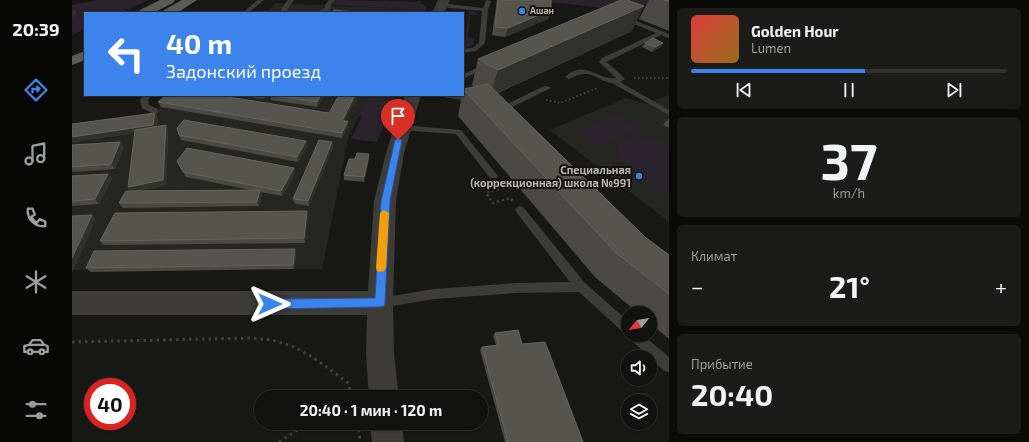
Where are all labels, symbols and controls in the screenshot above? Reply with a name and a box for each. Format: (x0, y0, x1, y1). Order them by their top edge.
place label: Ашан (530, 5, 554, 16)
marker: Ашан (517, 6, 527, 16)
text: 20:39 (12, 18, 60, 40)
text: Golden Hour (751, 22, 839, 40)
text: 40 m (166, 26, 232, 60)
icon: left (100, 28, 152, 80)
text: Lumen (751, 40, 791, 56)
text: Задонский проезд (166, 60, 321, 82)
icon: directions (22, 76, 50, 104)
icon: previous (733, 79, 755, 101)
icon: pause (838, 79, 860, 101)
icon: next (943, 79, 965, 101)
pin (381, 99, 415, 140)
icon: arrive (387, 105, 409, 127)
text: 37 (821, 128, 877, 190)
icon: music (22, 140, 50, 168)
place label: Специальная (коррекционная) школа №991 (470, 163, 631, 189)
marker: Специальная (коррекционная) школа №991 (634, 171, 644, 181)
text: km/h (833, 185, 865, 201)
icon: phone (22, 204, 50, 232)
text: Климат (691, 248, 737, 264)
icon: climate (22, 268, 50, 296)
text: 21° (829, 268, 870, 304)
text: − (691, 273, 704, 299)
text: + (995, 273, 1007, 299)
position arrow (249, 283, 291, 325)
north arrow (621, 306, 657, 342)
map controls (621, 306, 657, 430)
icon: car (22, 332, 50, 360)
button: sound (621, 350, 657, 386)
text: Прибытие (691, 356, 753, 372)
text: 20:40 (691, 376, 773, 412)
speed limit sign: 40 (84, 378, 136, 430)
button: layers (621, 394, 657, 430)
icon: filters (22, 396, 50, 424)
text: 20:40 · 1 мин · 120 m (300, 401, 442, 419)

